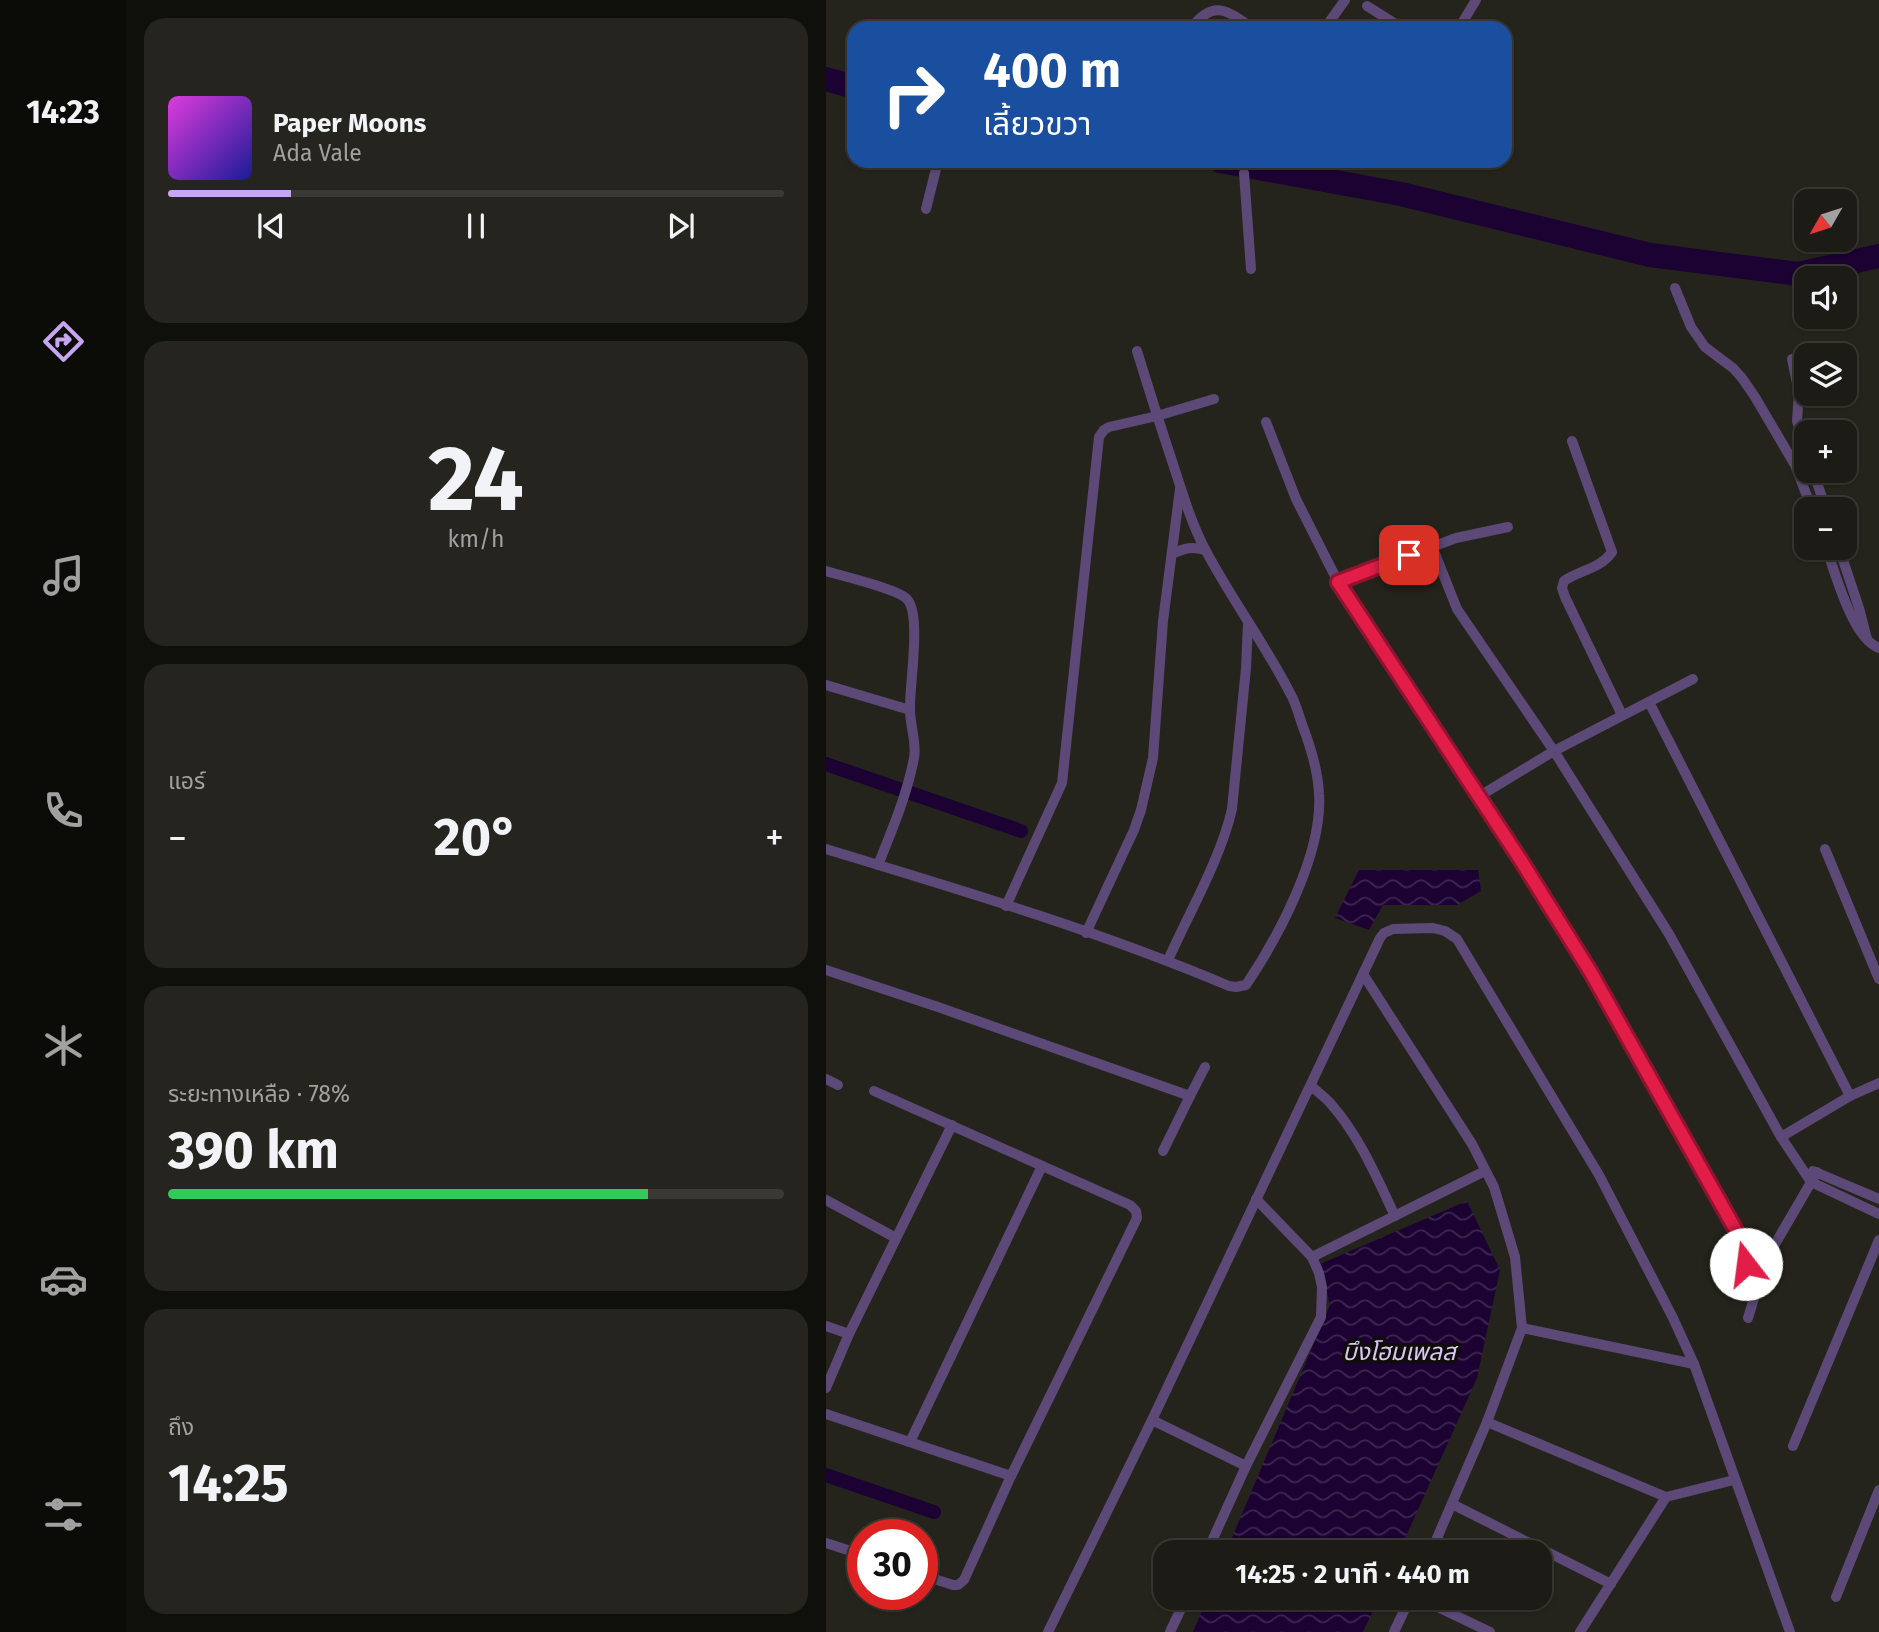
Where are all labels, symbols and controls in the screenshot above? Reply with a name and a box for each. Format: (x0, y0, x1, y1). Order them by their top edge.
text: 400 m (983, 41, 1121, 100)
icon: right (868, 49, 959, 140)
text: 14:23 (26, 93, 100, 131)
text: เลี้ยวขวา (983, 105, 1091, 143)
text: Paper Moons (273, 108, 426, 139)
text: Ada Vale (273, 139, 362, 167)
north arrow (1794, 189, 1857, 252)
map controls (1794, 189, 1857, 560)
icon: previous (252, 207, 290, 245)
icon: pause (457, 207, 495, 245)
icon: next (662, 207, 700, 245)
button: sound (1794, 266, 1857, 329)
icon: directions (39, 317, 88, 366)
button: layers (1794, 343, 1857, 406)
button: + (1794, 420, 1857, 483)
text: 24 (428, 425, 524, 534)
button: − (1794, 497, 1857, 560)
text: km/h (448, 525, 504, 553)
pin (1379, 525, 1439, 585)
icon: arrive (1390, 536, 1428, 574)
icon: music (39, 551, 88, 600)
text: แอร์ (168, 767, 205, 795)
icon: phone (39, 786, 88, 835)
text: 20° (434, 806, 518, 869)
text: − (168, 815, 187, 861)
text: + (765, 815, 784, 861)
icon: climate (39, 1021, 88, 1070)
text: ระยะทางเหลือ · 78% (168, 1080, 350, 1108)
text: 390 km (168, 1119, 339, 1182)
position arrow (1709, 1227, 1783, 1301)
icon: car (39, 1255, 88, 1304)
water label: บึงโฮมเพลส (1342, 1338, 1459, 1366)
text: ถึง (168, 1413, 194, 1441)
text: 14:25 (168, 1452, 289, 1515)
icon: filters (39, 1490, 88, 1539)
speed limit sign: 30 (847, 1519, 938, 1610)
text: 14:25 · 2 นาที · 440 m (1235, 1559, 1470, 1590)

